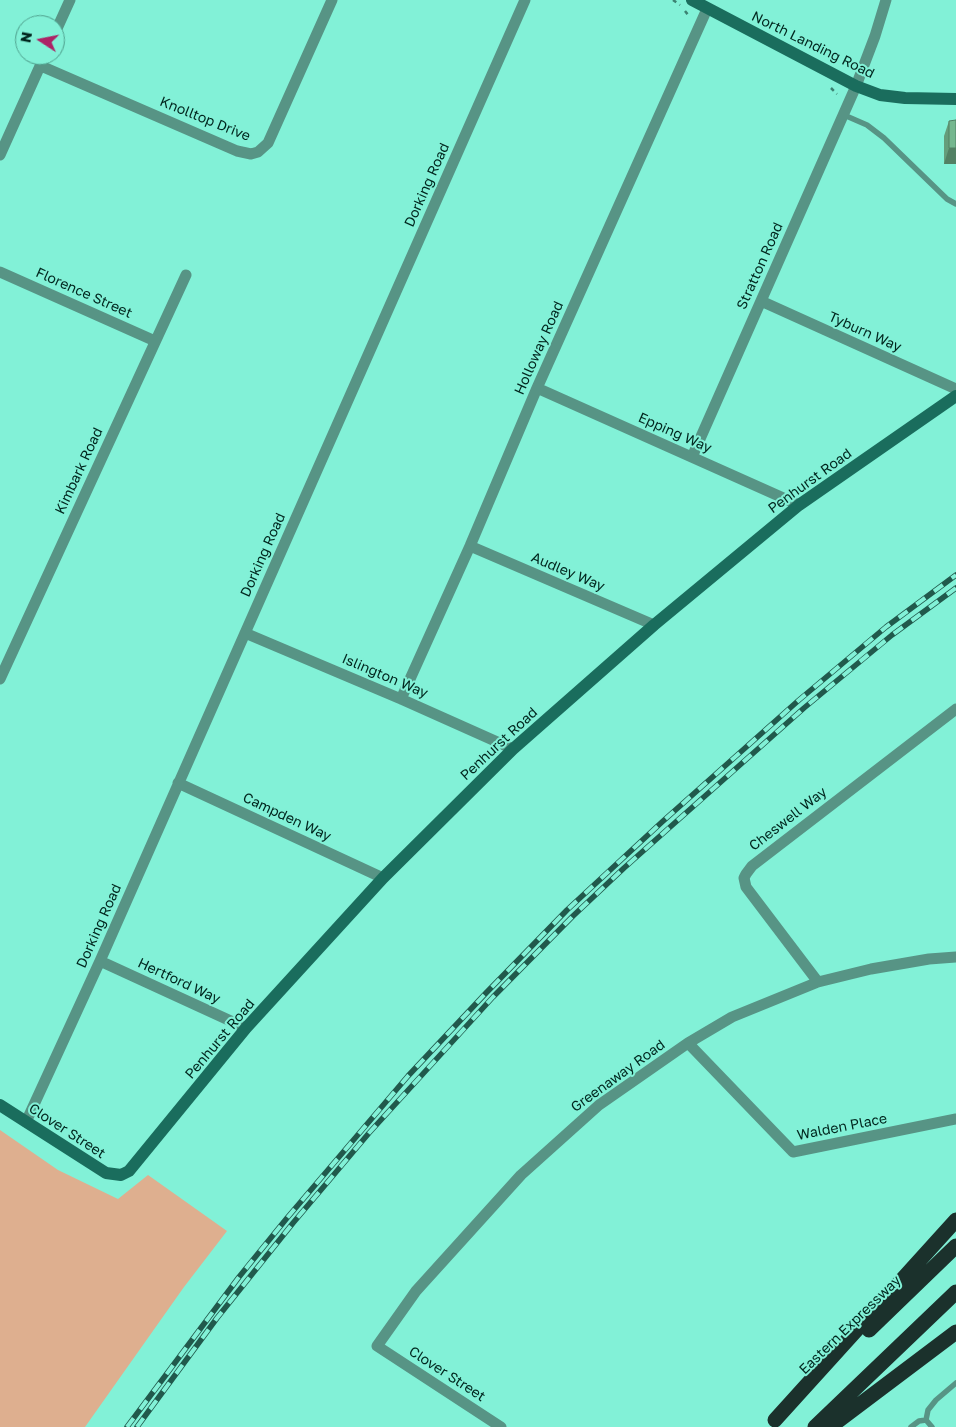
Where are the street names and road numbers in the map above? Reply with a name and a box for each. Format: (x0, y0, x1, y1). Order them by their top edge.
street label: North Landing Road (749, 8, 877, 82)
street label: Knolltop Drive (157, 93, 253, 145)
street label: Dorking Road (401, 140, 453, 230)
street label: Stratton Road (733, 220, 787, 312)
street label: Florence Street (33, 264, 135, 322)
street label: Holloway Road (511, 299, 567, 397)
street label: Tyburn Way (826, 308, 904, 356)
street label: Epping Way (636, 409, 714, 457)
street label: Kimbark Road (52, 425, 106, 517)
street label: Penhurst Road (765, 445, 855, 517)
street label: Dorking Road (237, 510, 289, 600)
street label: Audley Way (529, 549, 607, 595)
street label: Islington Way (339, 650, 431, 702)
street label: Penhurst Road (457, 704, 541, 784)
street label: Cheswell Way (746, 784, 830, 854)
street label: Campden Way (240, 789, 334, 845)
street label: Dorking Road (73, 881, 125, 971)
street label: Hertford Way (135, 955, 223, 1007)
street label: Penhurst Road (182, 996, 258, 1082)
street label: Greenaway Road (568, 1036, 668, 1116)
street label: Clover Street (25, 1100, 109, 1162)
street label: Walden Place (796, 1110, 888, 1144)
street label: Eastern Expressway (796, 1272, 904, 1378)
street label: Clover Street (405, 1343, 489, 1405)

